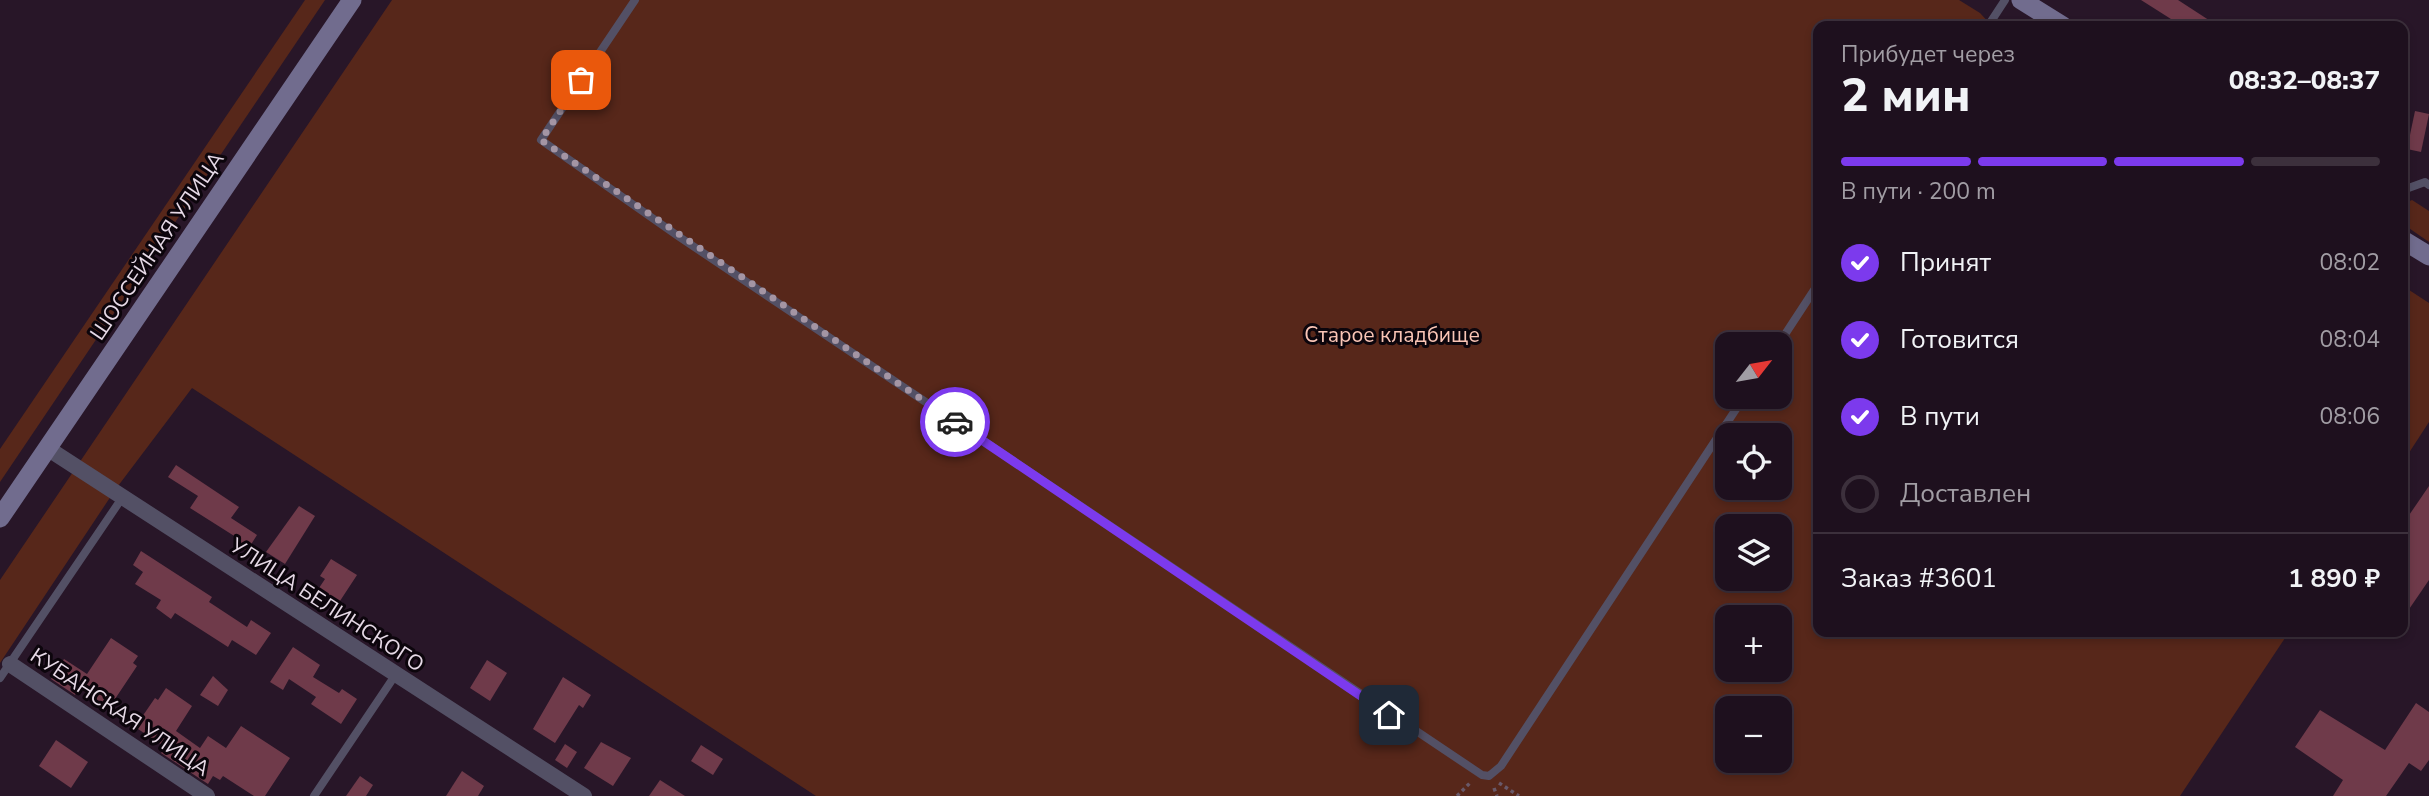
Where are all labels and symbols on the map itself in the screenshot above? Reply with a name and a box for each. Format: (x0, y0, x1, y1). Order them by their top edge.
pin (551, 50, 611, 110)
street label: ШОССЕЙНАЯ УЛИЦА (84, 146, 230, 346)
park label: Старое кладбище (1304, 321, 1480, 349)
north arrow (1715, 332, 1792, 410)
courier (920, 387, 990, 457)
street label: УЛИЦА БЕЛИНСКОГО (224, 531, 429, 678)
street label: КУБАНСКАЯ УЛИЦА (25, 641, 215, 783)
pin (1359, 685, 1419, 745)

